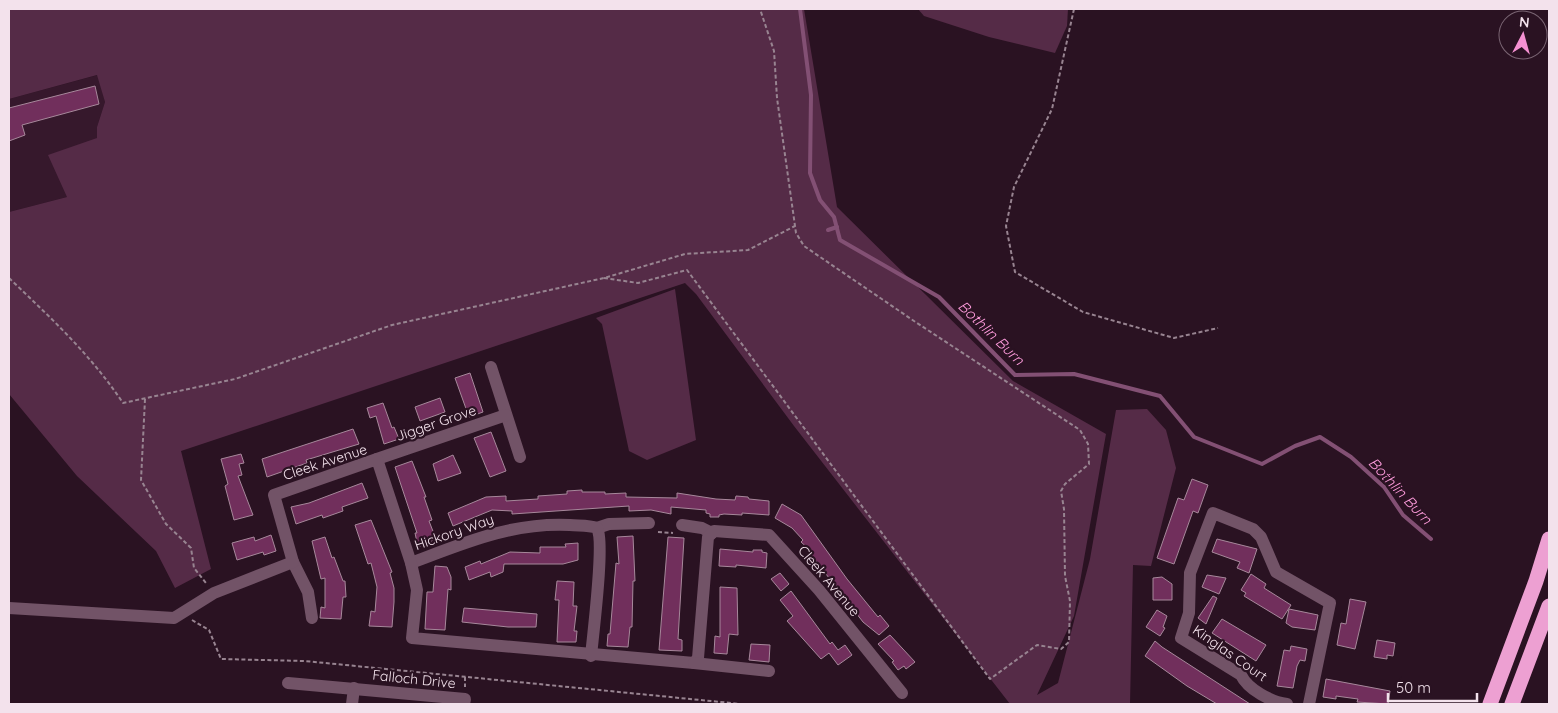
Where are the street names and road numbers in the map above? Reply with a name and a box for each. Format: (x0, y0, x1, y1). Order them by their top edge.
street label: Jigger Grove (393, 401, 479, 445)
street label: Cleek Avenue (281, 440, 369, 484)
street label: Hickory Way (412, 510, 496, 554)
street label: Cleek Avenue (794, 542, 864, 620)
street label: Kinglas Court (1189, 621, 1271, 685)
street label: Falloch Drive (371, 666, 457, 692)

